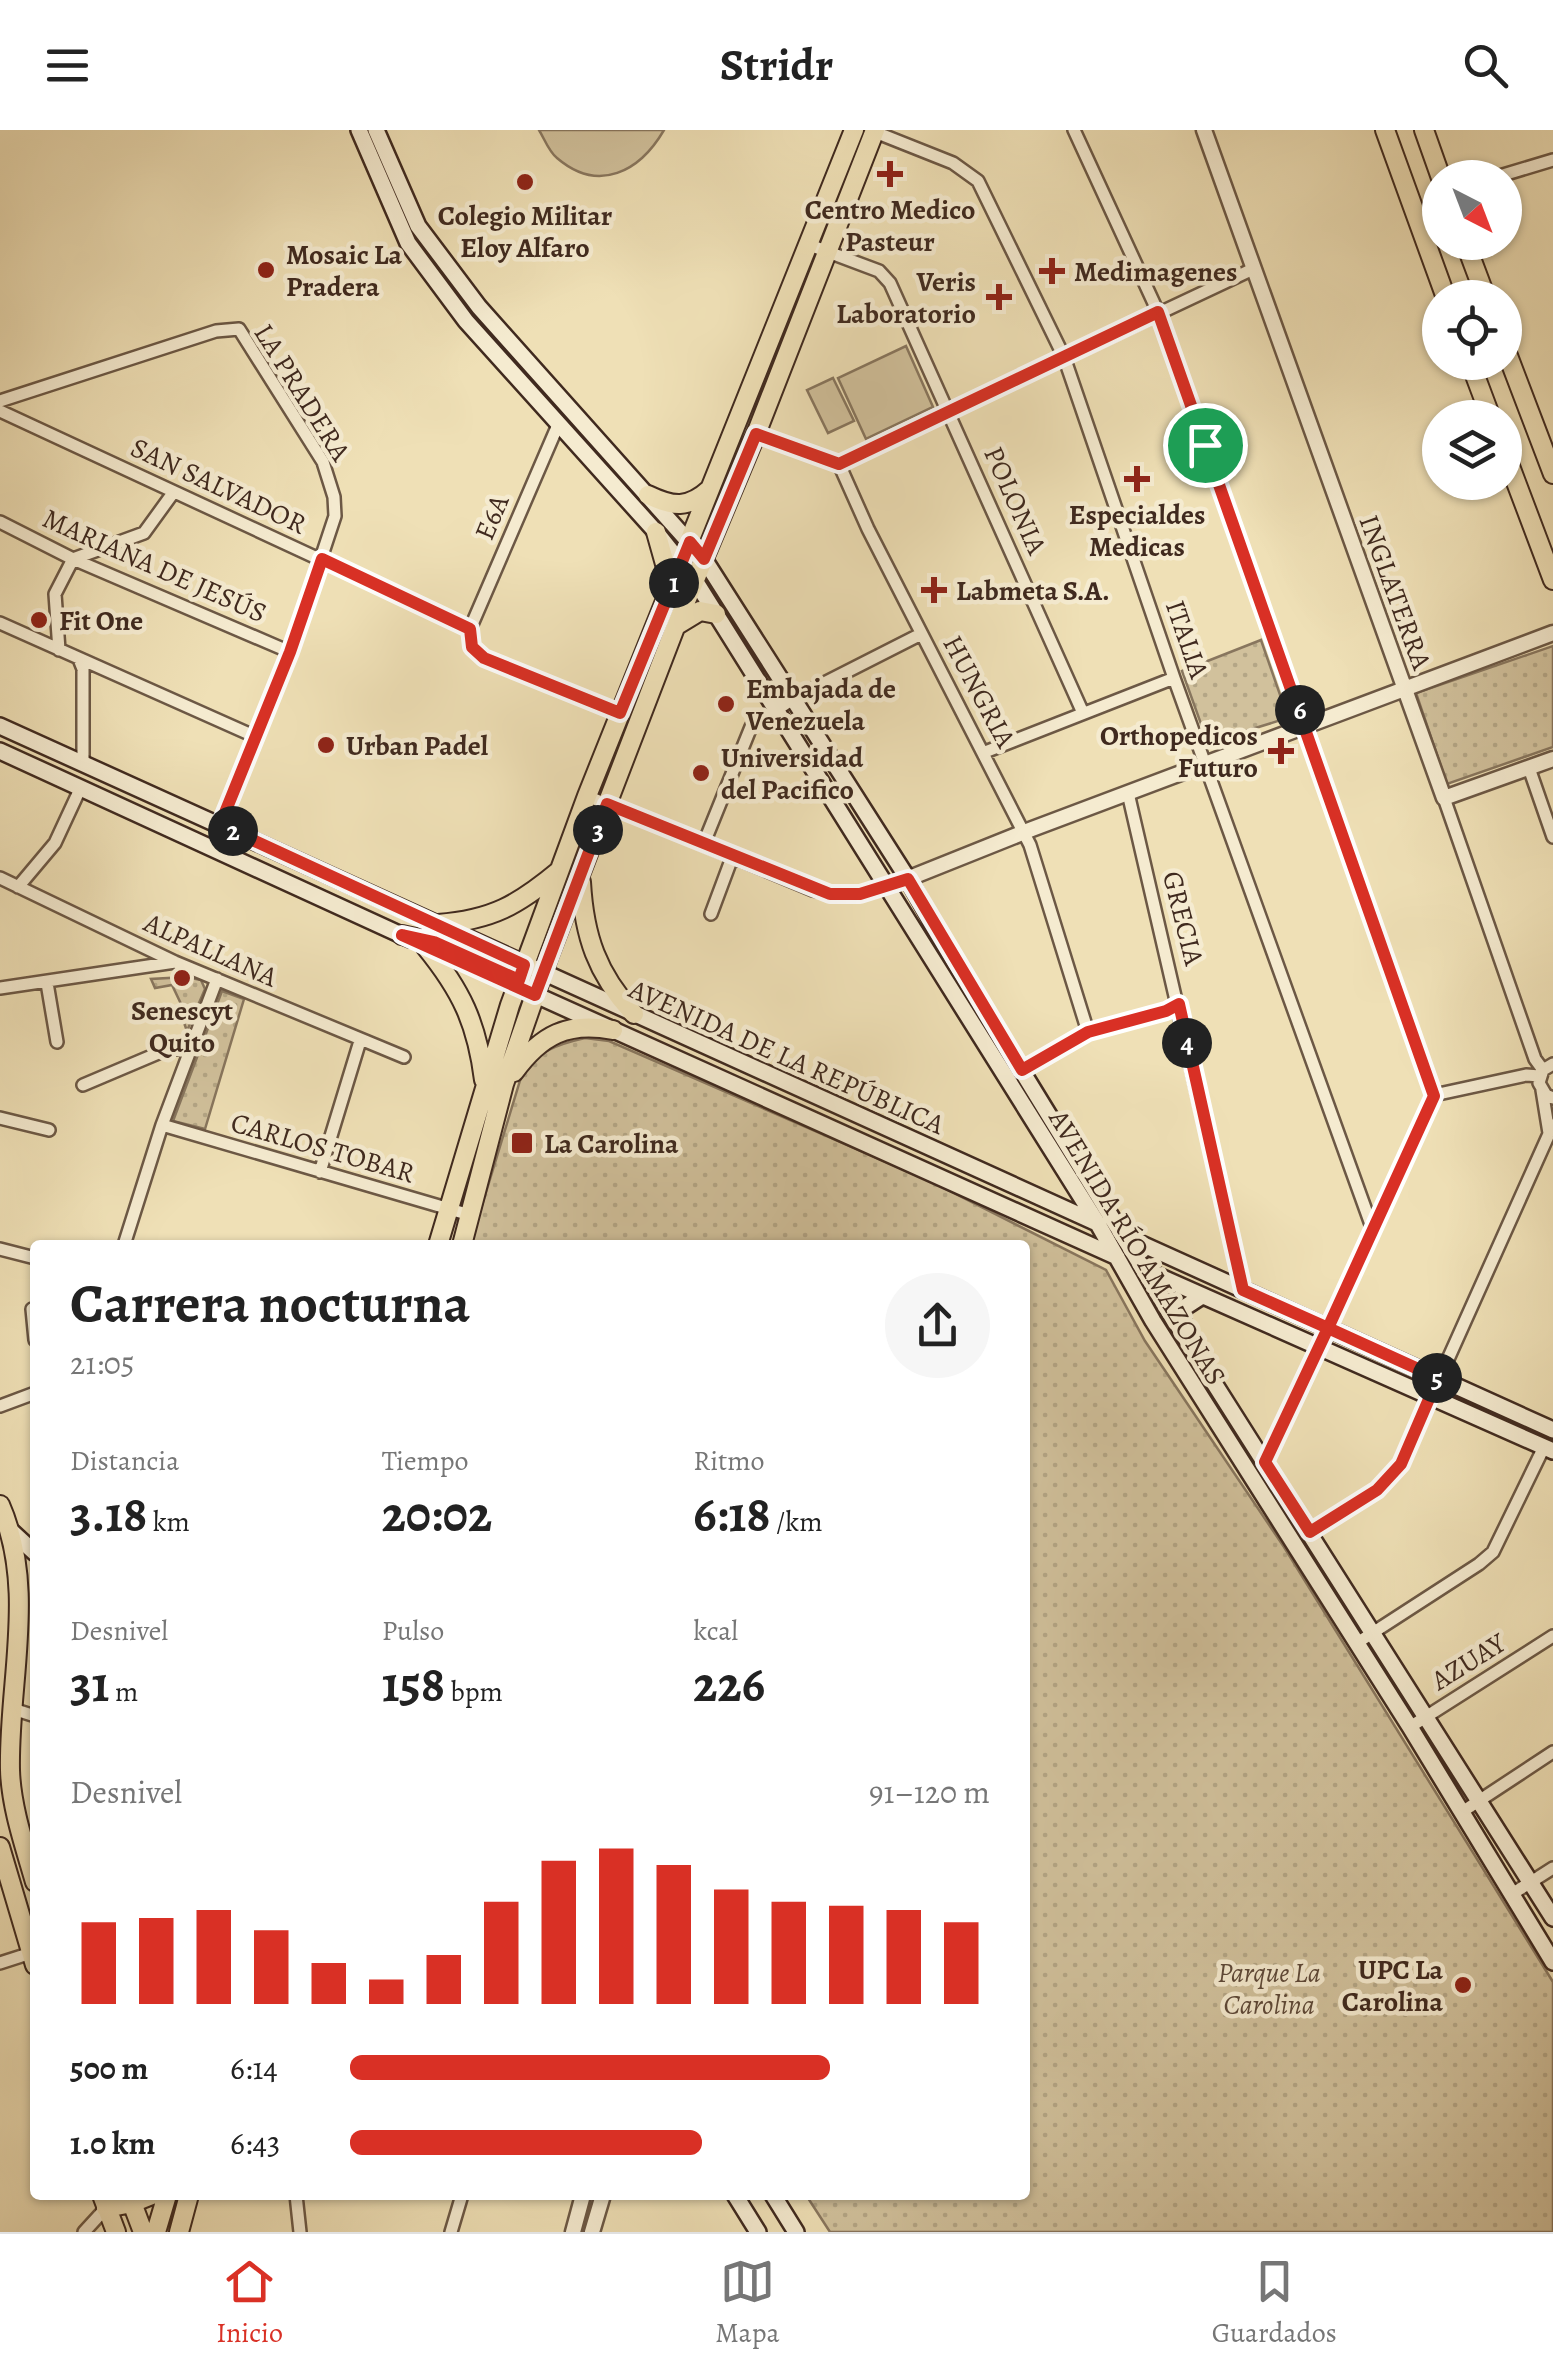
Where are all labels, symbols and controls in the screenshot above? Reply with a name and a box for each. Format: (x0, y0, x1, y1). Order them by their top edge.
text: Stridr (720, 34, 833, 96)
icon: menu (40, 38, 95, 93)
icon: search (1458, 38, 1513, 93)
north arrow (1422, 160, 1522, 260)
map controls (1422, 160, 1522, 500)
marker: Centro Medico Pasteur (877, 161, 903, 187)
marker: Colegio Militar Eloy Alfaro (514, 171, 536, 193)
place label: Centro Medico Pasteur (805, 191, 975, 261)
place label: Colegio Militar Eloy Alfaro (438, 197, 613, 267)
place label: Mosaic La Pradera (286, 236, 402, 306)
place label: Medimagenes (1074, 253, 1237, 291)
marker: Medimagenes (1039, 258, 1065, 284)
marker: Mosaic La Pradera (255, 259, 277, 281)
place label: Veris Laboratorio (836, 263, 976, 333)
button: locate (1422, 280, 1522, 380)
marker: Veris Laboratorio (986, 284, 1012, 310)
street label: LA PRADERA (245, 317, 360, 469)
button: layers (1422, 400, 1522, 500)
pin (1163, 403, 1248, 488)
icon: arrive (1178, 418, 1233, 473)
street label: SAN SALVADOR (125, 429, 313, 543)
street label: POLONIA (974, 440, 1056, 561)
marker: Especialdes Medicas (1124, 466, 1150, 492)
street label: E6A (465, 488, 519, 546)
place label: Especialdes Medicas (1069, 496, 1205, 566)
street label: MARIANA DE JESÚS (37, 500, 272, 632)
street label: INGLATERRA (1350, 510, 1441, 675)
pin: 1 (649, 558, 699, 608)
text: 1 (669, 564, 679, 602)
place label: Labmeta S.A. (956, 572, 1110, 610)
marker: Labmeta S.A. (921, 577, 947, 603)
street label: ITALIA (1156, 595, 1218, 684)
place label: Fit One (59, 602, 143, 640)
marker: Fit One (28, 609, 50, 631)
street label: HUNGRIA (934, 629, 1025, 755)
place label: Embajada de Venezuela (745, 670, 896, 740)
pin: 6 (1275, 685, 1325, 735)
text: 6 (1293, 691, 1307, 729)
marker: Embajada de Venezuela (715, 693, 737, 715)
place label: Orthopedicos Futuro (1100, 717, 1258, 787)
place label: Urban Padel (346, 727, 489, 765)
marker: Urban Padel (315, 734, 337, 756)
marker: Orthopedicos Futuro (1268, 738, 1294, 764)
place label: Universidad del Pacifico (721, 739, 864, 809)
marker: Universidad del Pacifico (690, 762, 712, 784)
pin: 3 (573, 805, 623, 855)
pin: 2 (208, 806, 258, 856)
text: 3 (592, 811, 604, 849)
text: 2 (226, 812, 240, 850)
street label: GRECIA (1153, 867, 1213, 970)
street label: ALPALLANA (137, 903, 284, 996)
marker: Senescyt Quito (171, 967, 193, 989)
street label: AVENIDA DE LA REPÚBLICA (622, 970, 951, 1144)
place label: Senescyt Quito (131, 992, 233, 1062)
pin: 4 (1162, 1018, 1212, 1068)
text: 4 (1180, 1024, 1194, 1062)
street label: AVENIDA RÍO AMAZONAS (1039, 1102, 1235, 1392)
street label: CARLOS TOBAR (226, 1104, 419, 1192)
place label: La Carolina (544, 1125, 679, 1163)
marker: La Carolina (509, 1130, 535, 1156)
text: Carrera nocturna (70, 1266, 470, 1341)
button: share (885, 1273, 990, 1378)
text: 21:05 (70, 1341, 135, 1385)
pin: 5 (1412, 1353, 1462, 1403)
text: 5 (1431, 1359, 1443, 1397)
text: Distancia (70, 1442, 179, 1480)
text: Tiempo (382, 1442, 469, 1480)
text: Ritmo (693, 1442, 765, 1480)
text: 3.18 (70, 1480, 147, 1548)
text: 20:02 (382, 1480, 492, 1548)
text: 6:18 (693, 1480, 770, 1548)
text: km (147, 1503, 190, 1541)
text: /km (770, 1503, 822, 1541)
text: Desnivel (70, 1612, 168, 1650)
text: Pulso (382, 1612, 444, 1650)
text: kcal (693, 1612, 738, 1650)
street label: AZUAY (1423, 1624, 1514, 1700)
text: 31 (70, 1650, 109, 1718)
text: 158 (382, 1650, 445, 1718)
text: 226 (693, 1650, 765, 1718)
text: m (109, 1673, 138, 1711)
text: bpm (445, 1673, 503, 1711)
text: Desnivel (70, 1770, 182, 1814)
text: 91–120 m (869, 1770, 990, 1814)
place label: UPC La Carolina (1342, 1951, 1443, 2021)
park label: Parque La Carolina (1217, 1954, 1321, 2024)
marker: UPC La Carolina (1452, 1974, 1474, 1996)
text: 500 m (70, 2046, 148, 2090)
text: 6:14 (230, 2046, 278, 2090)
text: 1.0 km (70, 2121, 155, 2165)
text: 6:43 (230, 2121, 280, 2165)
tab: Inicio (216, 2254, 283, 2352)
tab: Mapa (715, 2254, 780, 2352)
tab: Guardados (1212, 2254, 1337, 2352)

